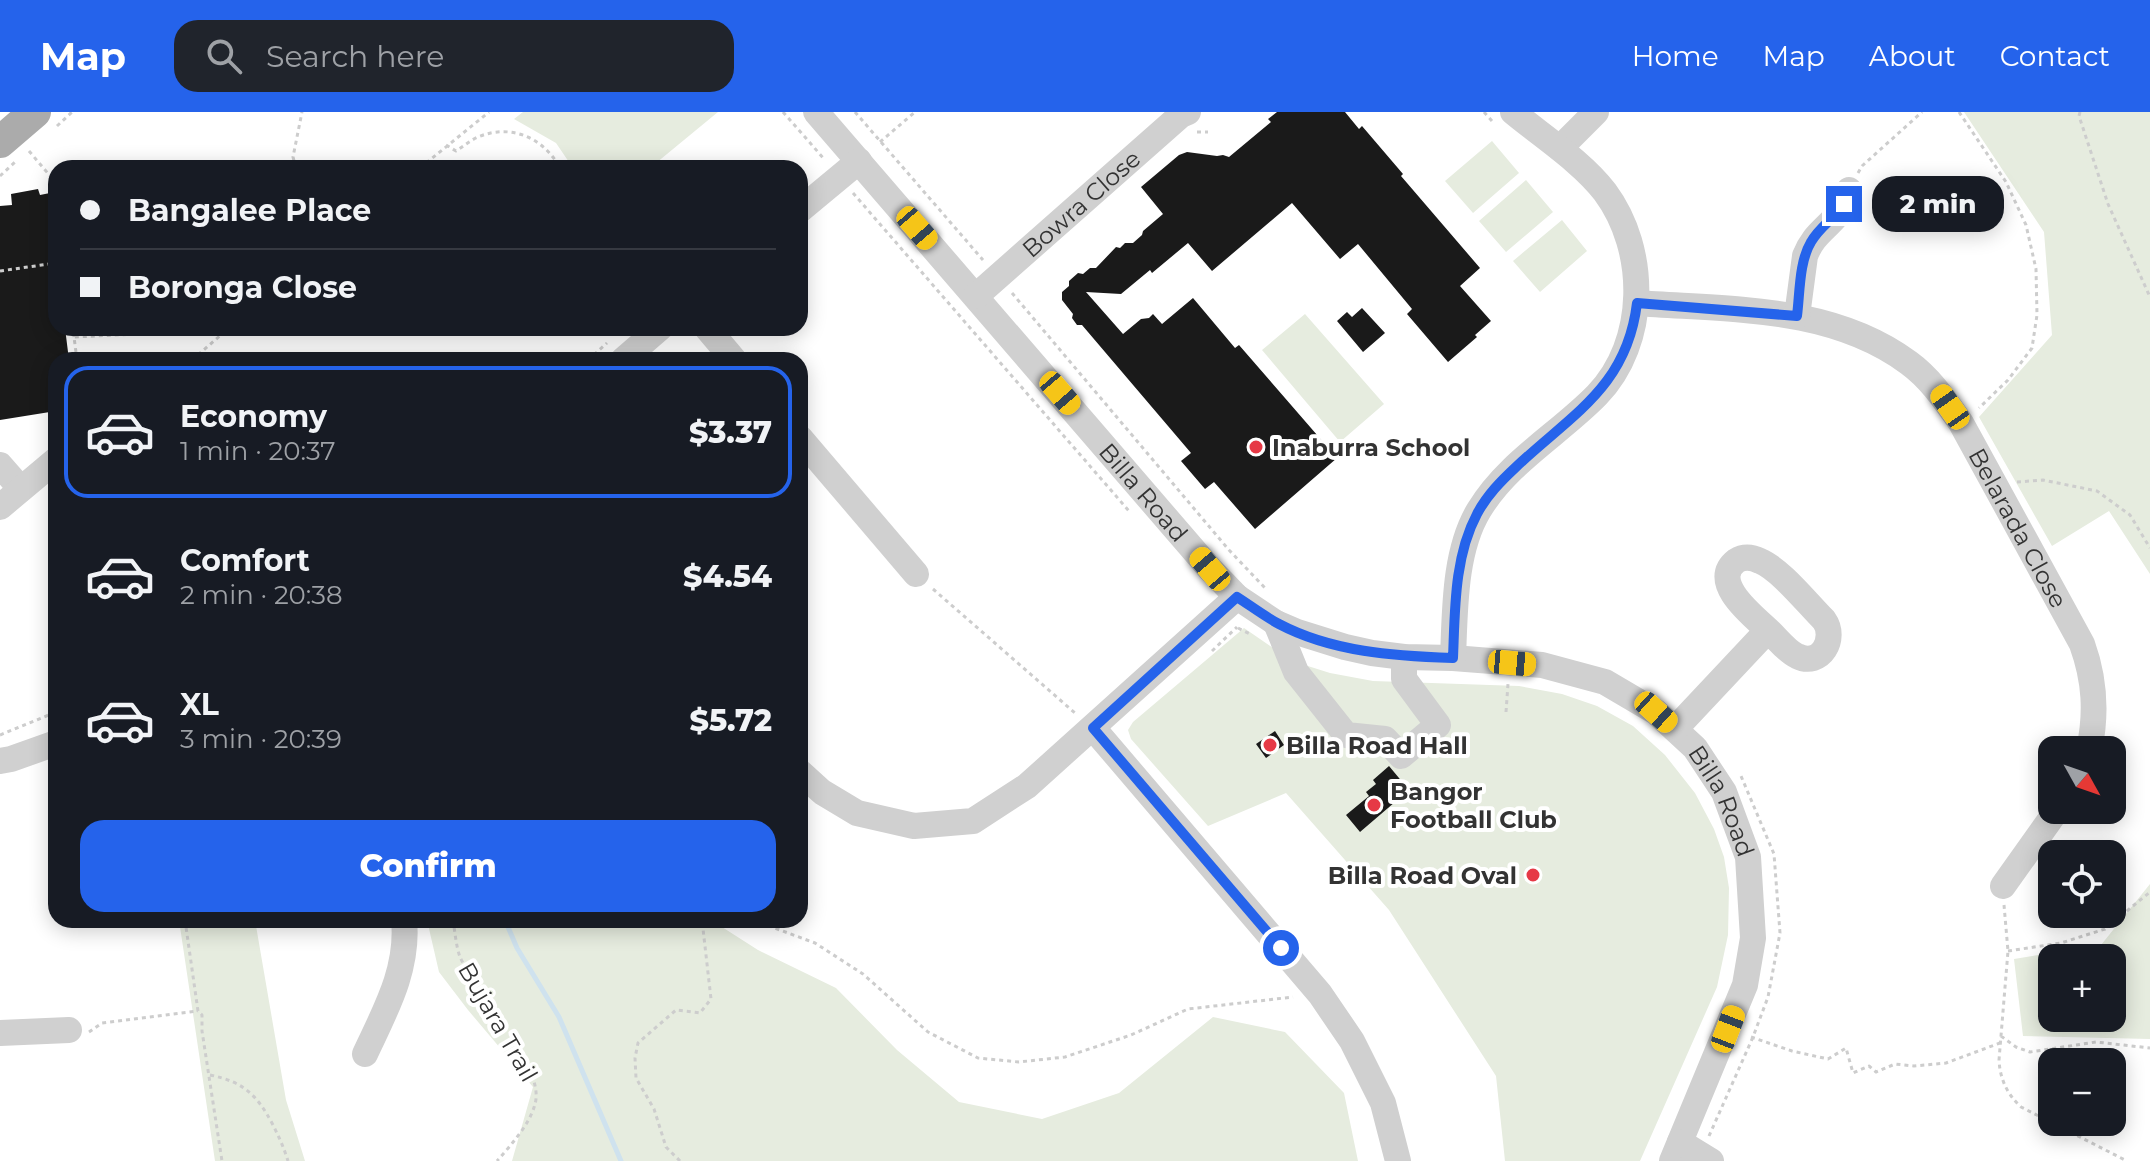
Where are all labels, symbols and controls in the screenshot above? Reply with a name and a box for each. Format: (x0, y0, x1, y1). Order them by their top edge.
search box (174, 20, 734, 92)
text: Map (40, 33, 126, 80)
icon: search (202, 34, 246, 78)
text: Search here (266, 38, 444, 75)
text: Home (1632, 39, 1719, 73)
text: Map (1763, 39, 1825, 73)
text: About (1869, 39, 1956, 73)
text: Contact (2000, 39, 2110, 73)
street label: Bowra Close (1016, 144, 1146, 263)
callout: 2 min (1872, 176, 2004, 232)
route end (1826, 186, 1862, 222)
text: 2 min (1900, 188, 1976, 220)
text: Bangalee Place (128, 192, 371, 229)
car (892, 202, 942, 254)
text: Boronga Close (128, 269, 357, 306)
car (1035, 367, 1085, 419)
car (1926, 380, 1974, 434)
icon: car (84, 396, 156, 468)
text: Economy (180, 398, 327, 435)
text: $3.37 (689, 414, 772, 451)
place label: Inaburra School (1272, 433, 1470, 462)
text: 1 min · 20:37 (180, 435, 336, 467)
street label: Billa Road (1093, 437, 1194, 547)
marker: Inaburra School (1247, 438, 1265, 456)
street label: Belarada Close (1963, 443, 2074, 613)
icon: car (84, 540, 156, 612)
text: Comfort (180, 542, 310, 579)
car (1185, 543, 1235, 595)
text: $4.54 (683, 558, 772, 595)
text: 2 min · 20:38 (180, 579, 343, 611)
car (1487, 649, 1537, 677)
icon: car (84, 684, 156, 756)
text: XL (180, 686, 219, 723)
car (1630, 687, 1682, 737)
text: $5.72 (690, 702, 772, 739)
text: 3 min · 20:39 (180, 723, 342, 755)
place label: Billa Road Hall (1286, 731, 1468, 760)
marker: Billa Road Hall (1261, 736, 1279, 754)
north arrow (2038, 736, 2126, 824)
map controls (2038, 736, 2126, 1136)
street label: Billa Road (1683, 740, 1761, 861)
place label: Bangor Football Club (1390, 777, 1557, 834)
marker: Bangor Football Club (1365, 796, 1383, 814)
button: Confirm (80, 820, 776, 912)
button: locate (2038, 840, 2126, 928)
place label: Billa Road Oval (1328, 861, 1517, 890)
marker: Billa Road Oval (1524, 866, 1542, 884)
route start (1263, 930, 1299, 966)
button: + (2038, 944, 2126, 1032)
street label: Bujara Trail (452, 957, 544, 1087)
car (1708, 1002, 1748, 1056)
button: − (2038, 1048, 2126, 1136)

